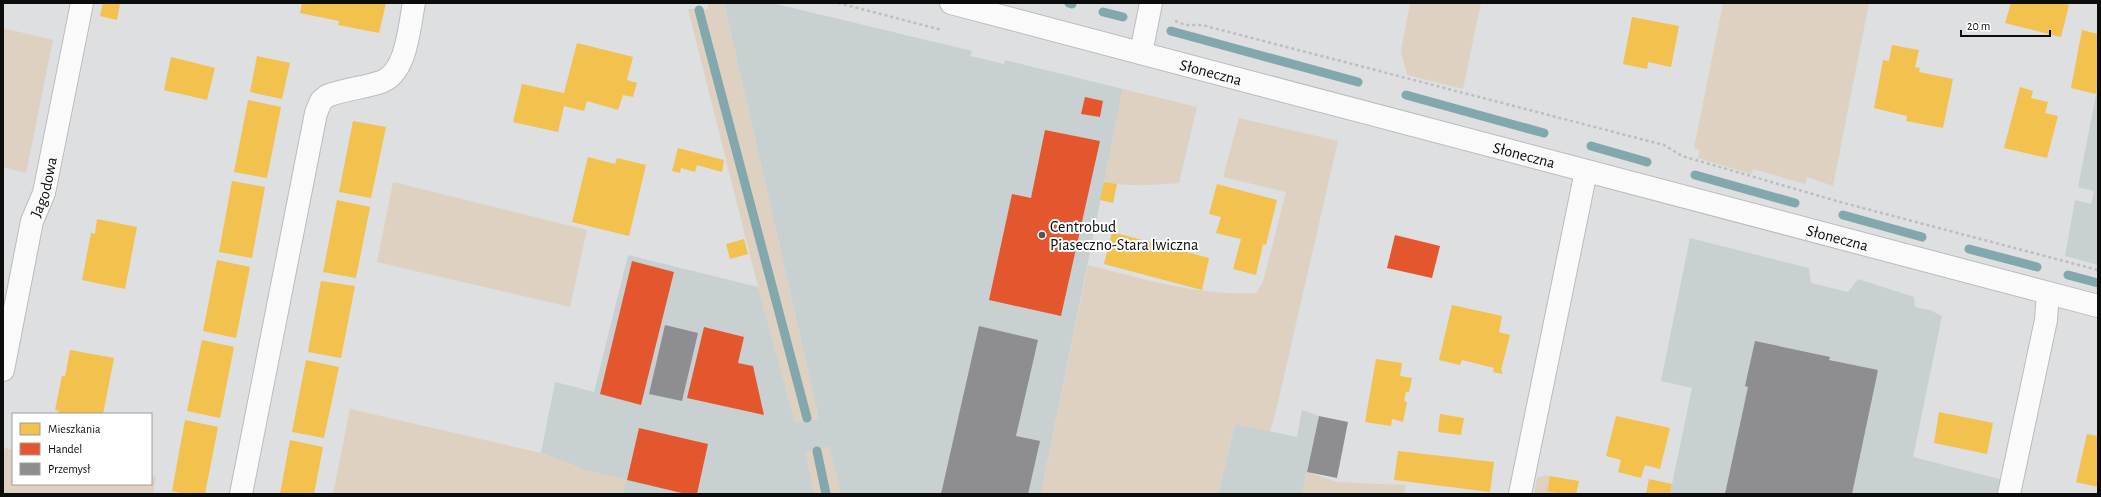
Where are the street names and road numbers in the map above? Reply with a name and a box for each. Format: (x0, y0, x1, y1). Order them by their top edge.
street label: Słoneczna (1178, 57, 1244, 89)
street label: Słoneczna (1491, 140, 1557, 171)
street label: Jagodowa (28, 156, 60, 220)
street label: Słoneczna (1805, 222, 1870, 254)

